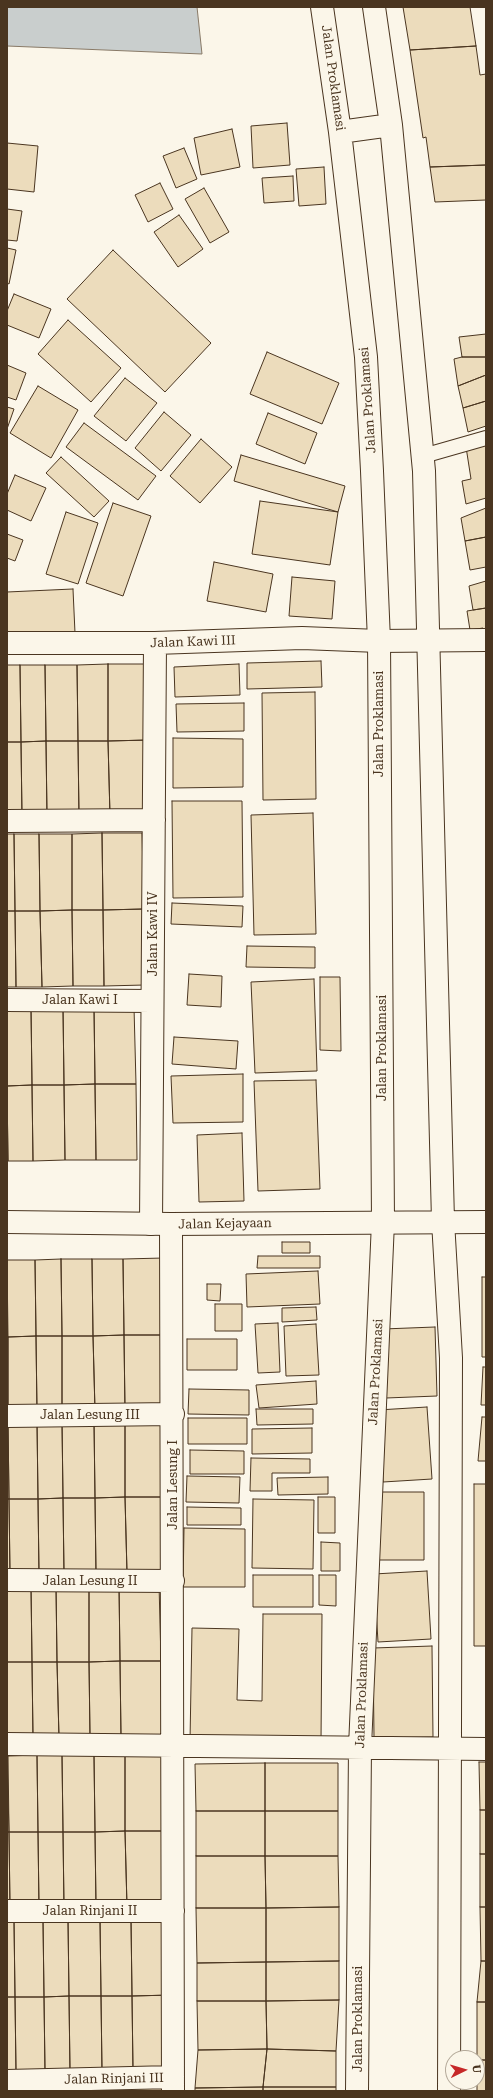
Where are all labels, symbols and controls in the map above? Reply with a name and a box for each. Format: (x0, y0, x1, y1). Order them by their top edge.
street label: Jalan Proklamasi (318, 24, 348, 132)
street label: Jalan Proklamasi (357, 346, 379, 454)
street label: Jalan Kawi III (150, 633, 236, 651)
street label: Jalan Proklamasi (371, 671, 387, 777)
street label: Jalan Kawi IV (145, 891, 161, 977)
street label: Jalan Kawi I (42, 992, 118, 1008)
street label: Jalan Proklamasi (374, 995, 390, 1101)
street label: Jalan Kejayaan (178, 1215, 272, 1233)
street label: Jalan Proklamasi (365, 1318, 387, 1426)
street label: Jalan Lesung III (40, 1407, 140, 1423)
street label: Jalan Lesung I (165, 1440, 181, 1530)
street label: Jalan Lesung II (42, 1573, 138, 1589)
street label: Jalan Proklamasi (352, 1641, 372, 1749)
street label: Jalan Rinjani II (43, 1903, 137, 1919)
street label: Jalan Proklamasi (350, 1966, 366, 2072)
north arrow (445, 2050, 485, 2090)
text: U (470, 2064, 483, 2074)
street label: Jalan Rinjani III (64, 2070, 164, 2088)

